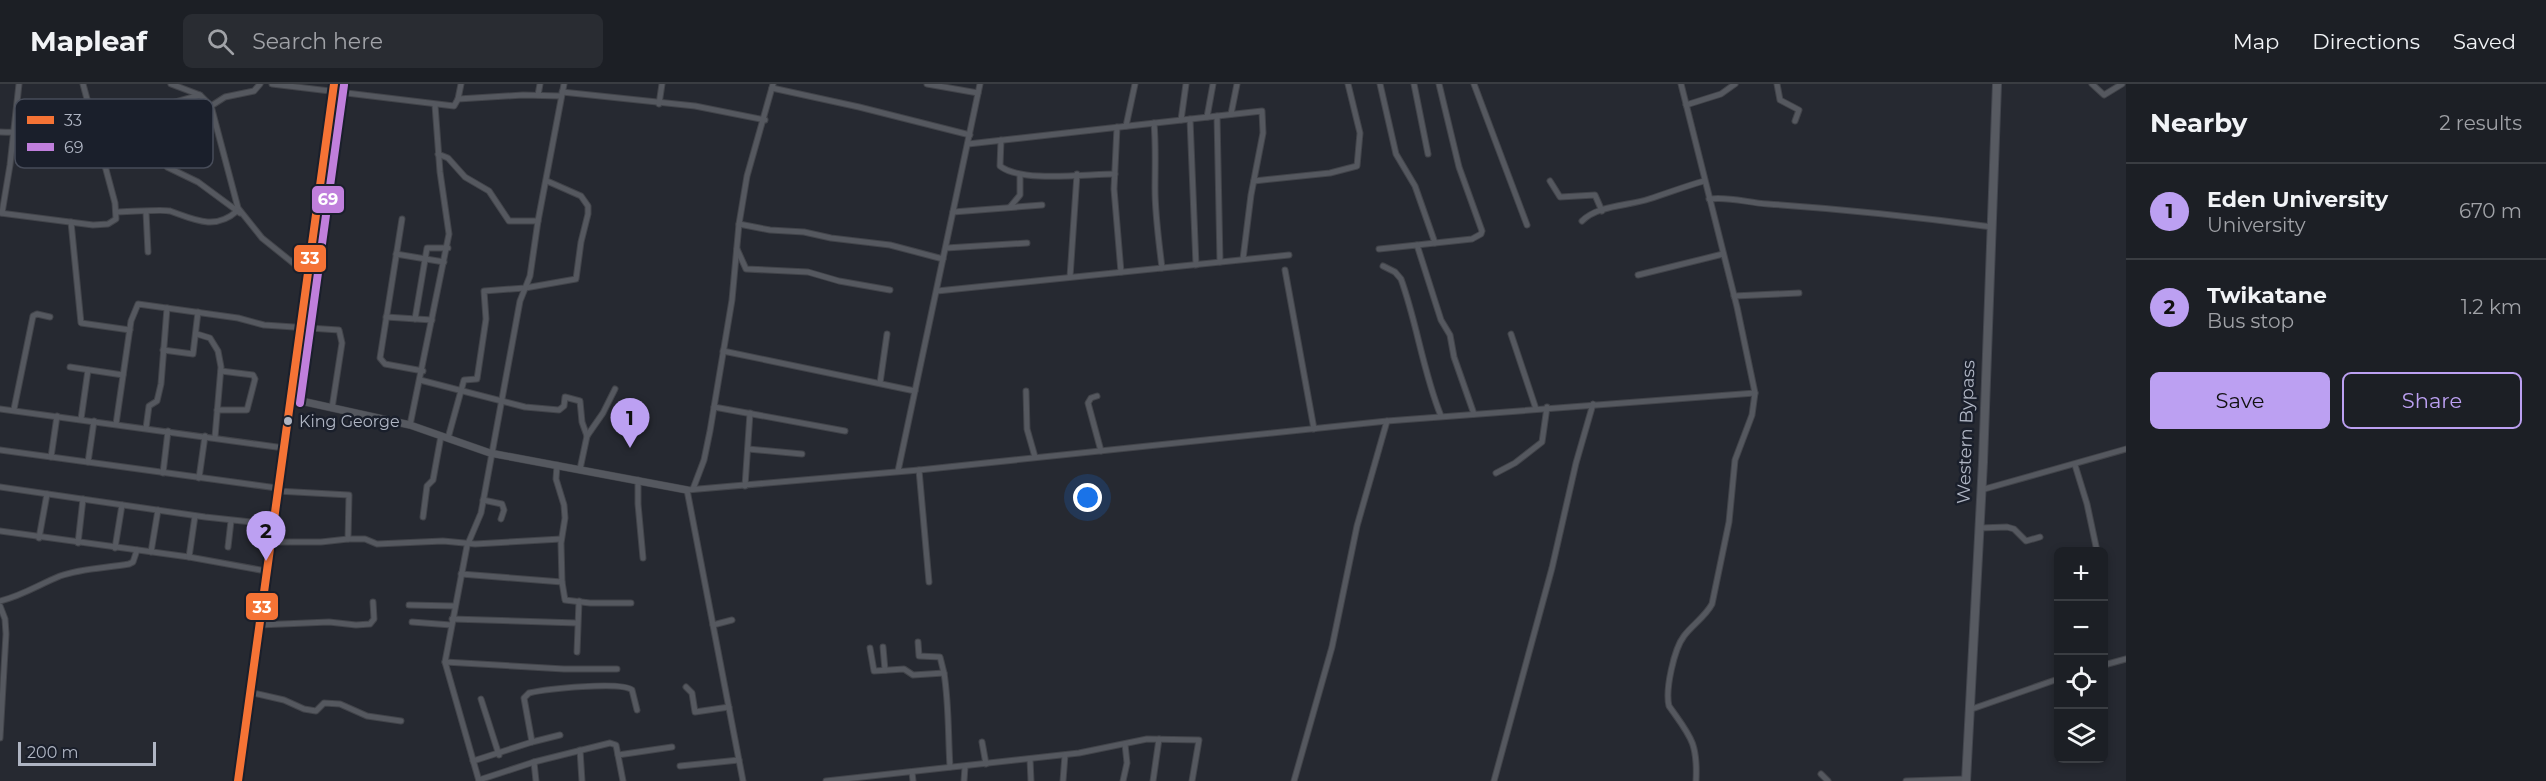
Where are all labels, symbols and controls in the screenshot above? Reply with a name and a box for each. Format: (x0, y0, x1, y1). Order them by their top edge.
search box (183, 14, 603, 68)
text: Mapleaf (30, 24, 147, 58)
icon: search (204, 25, 237, 58)
text: Search here (252, 28, 383, 55)
text: Map (2233, 29, 2279, 54)
text: Directions (2312, 29, 2420, 54)
text: Saved (2453, 29, 2516, 54)
legend (15, 99, 213, 168)
text: Nearby (2150, 107, 2247, 139)
text: 33 (64, 111, 82, 130)
text: 2 results (2439, 111, 2522, 135)
text: 69 (64, 138, 84, 157)
line badge: 69 (311, 185, 345, 214)
text: Eden University (2207, 186, 2388, 213)
text: 69 (318, 190, 338, 209)
text: 1 (2166, 199, 2173, 223)
text: 670 m (2459, 199, 2522, 223)
text: University (2207, 213, 2306, 237)
line badge: 33 (293, 244, 327, 273)
text: 33 (300, 249, 319, 268)
text: Twikatane (2207, 282, 2327, 309)
text: 2 (2164, 295, 2175, 319)
text: 1.2 km (2461, 295, 2522, 319)
text: Bus stop (2207, 309, 2294, 333)
street label: Western Bypass (1952, 359, 1980, 504)
button: Save (2150, 372, 2330, 429)
button: Share (2342, 372, 2522, 429)
pin: 1 (610, 398, 650, 448)
place label: King George (299, 412, 400, 431)
marker: King George (282, 415, 294, 427)
your location (1073, 483, 1102, 512)
pin: 2 (246, 512, 286, 561)
map controls (2054, 547, 2108, 763)
button: + (2054, 547, 2108, 601)
line badge: 33 (245, 592, 279, 621)
text: 33 (252, 598, 271, 617)
button: − (2054, 601, 2108, 655)
button: locate (2054, 655, 2108, 709)
button: layers (2054, 709, 2108, 763)
scale bar (18, 739, 156, 766)
text: 200 m (27, 743, 78, 762)

